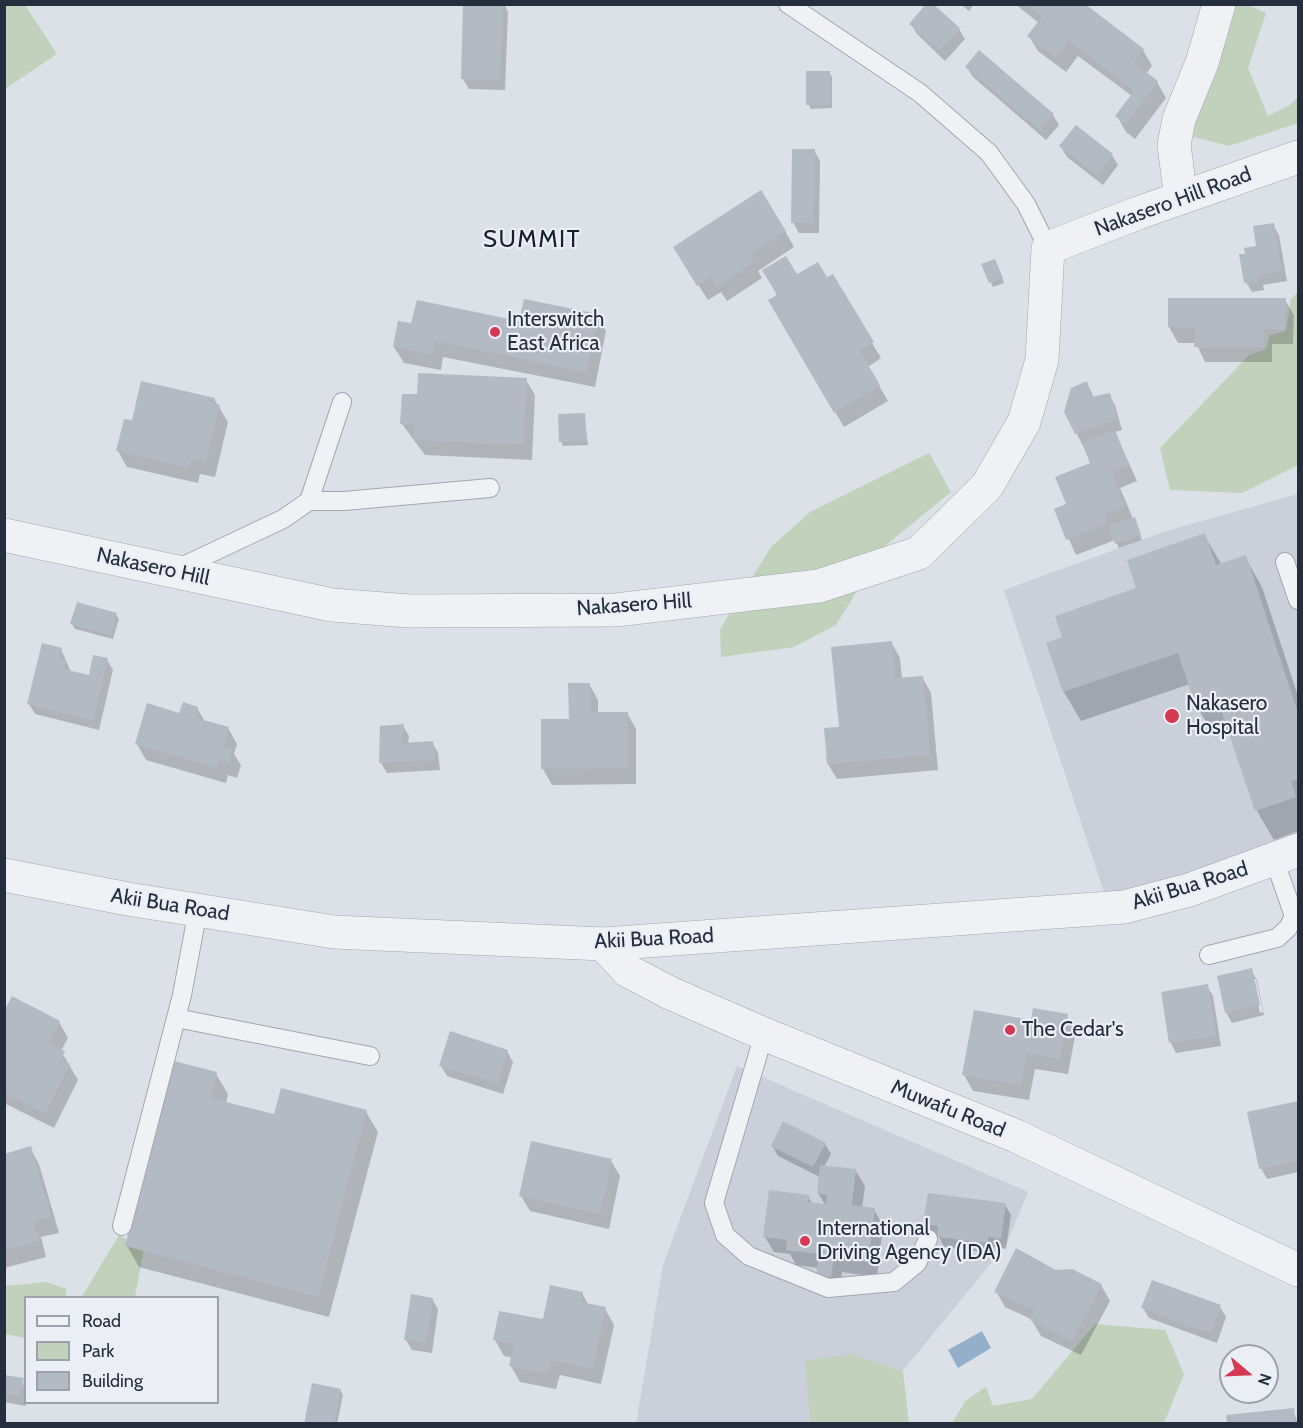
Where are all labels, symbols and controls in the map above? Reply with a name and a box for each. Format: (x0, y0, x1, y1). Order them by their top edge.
street label: Nakasero Hill Road (1091, 162, 1255, 242)
district label: SUMMIT (483, 226, 581, 254)
place label: Interswitch East Africa (507, 307, 604, 357)
marker: Interswitch East Africa (488, 325, 502, 339)
street label: Nakasero Hill (94, 543, 212, 591)
street label: Nakasero Hill (576, 588, 692, 622)
place label: Nakasero Hospital (1186, 691, 1267, 741)
marker: Nakasero Hospital (1163, 707, 1181, 725)
street label: Akii Bua Road (1129, 856, 1251, 916)
street label: Akii Bua Road (109, 883, 231, 927)
street label: Akii Bua Road (594, 923, 714, 955)
place label: The Cedar's (1022, 1017, 1124, 1043)
marker: The Cedar's (1003, 1023, 1017, 1037)
street label: Muwafu Road (887, 1075, 1009, 1143)
place label: International Driving Agency (IDA) (817, 1216, 1002, 1266)
marker: International Driving Agency (IDA) (798, 1234, 812, 1248)
legend (24, 1296, 219, 1404)
text: Road (82, 1310, 121, 1332)
text: Park (82, 1340, 114, 1362)
north arrow (1219, 1344, 1279, 1404)
text: Building (82, 1370, 143, 1392)
text: N (1254, 1371, 1275, 1388)

